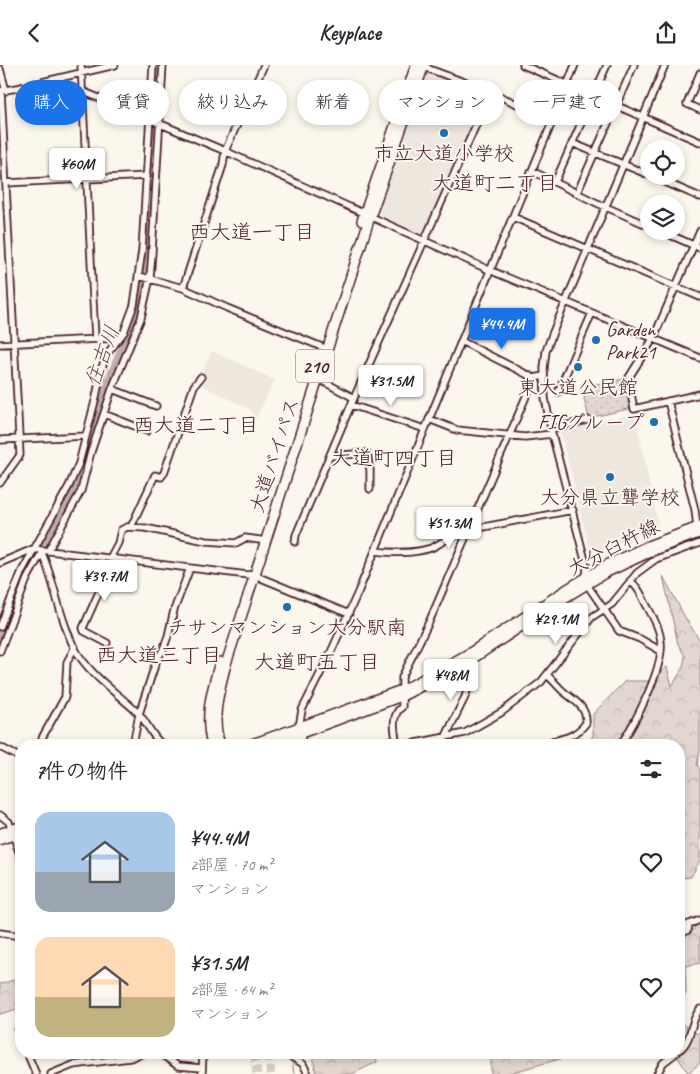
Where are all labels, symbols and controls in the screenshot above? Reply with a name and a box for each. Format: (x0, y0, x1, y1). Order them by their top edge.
icon: back (20, 19, 48, 47)
text: Keyplace (319, 19, 381, 47)
icon: share (652, 19, 680, 47)
chip: 購入 (15, 80, 87, 125)
chip: 賃貸 (97, 80, 169, 125)
chip: 絞り込み (179, 80, 287, 125)
chip: 新着 (297, 80, 369, 125)
chip: マンション (379, 80, 504, 125)
chip: 一戸建て (514, 80, 622, 125)
marker: 市立大道小学校 (438, 127, 450, 139)
map controls (640, 140, 685, 240)
button: locate (640, 140, 685, 185)
place label: 市立大道小学校 (374, 141, 514, 166)
pin: ¥60M (47, 147, 107, 190)
text: ¥60M (60, 154, 94, 174)
district label: 大道町二丁目 (432, 170, 558, 196)
button: layers (640, 195, 685, 240)
district label: 西大道一丁目 (189, 219, 315, 245)
pin: ¥44.4M (461, 307, 543, 350)
text: ¥44.4M (480, 314, 524, 334)
place label: Garden Park21 (606, 317, 657, 365)
water label: 住吉川 (79, 322, 125, 390)
marker: Garden Park21 (590, 334, 602, 346)
road number: 210 (296, 349, 334, 383)
marker: 東大道公民館 (572, 361, 584, 373)
pin: ¥31.5M (350, 365, 432, 407)
text: ¥31.5M (369, 371, 413, 391)
place label: 東大道公民館 (518, 375, 638, 400)
street label: 大道バイパス (244, 394, 305, 516)
place label: FIGグループ (538, 410, 644, 435)
district label: 西大道二丁目 (133, 412, 259, 438)
marker: FIGグループ (648, 416, 660, 428)
district label: 大道町四丁目 (331, 445, 457, 471)
marker: 大分県立聾学校 (604, 471, 616, 483)
place label: 大分県立聾学校 (540, 485, 680, 510)
pin: ¥51.3M (408, 507, 490, 549)
text: ¥51.3M (427, 513, 471, 533)
street label: 大分臼杵線 (563, 514, 663, 581)
pin: ¥39.7M (64, 559, 146, 602)
text: ¥39.7M (83, 566, 127, 586)
marker: チサンマンション大分駅南 (281, 601, 293, 613)
pin: ¥29.1M (515, 603, 597, 645)
text: ¥29.1M (534, 609, 578, 629)
place label: チサンマンション大分駅南 (167, 615, 407, 640)
district label: 西大道三丁目 (96, 642, 222, 668)
district label: 大道町五丁目 (254, 649, 380, 675)
pin: ¥48M (421, 659, 481, 701)
text: ¥48M (434, 665, 468, 685)
icon: filters (637, 755, 665, 783)
text: 7件の物件 (35, 758, 128, 784)
text: ¥44.4M (190, 825, 247, 851)
icon: home (75, 832, 135, 892)
icon: heart (637, 848, 665, 876)
text: 2部屋 · 70 m² (190, 855, 272, 875)
text: マンション (190, 879, 269, 899)
text: ¥31.5M (190, 950, 247, 976)
icon: home (75, 957, 135, 1017)
icon: heart (637, 973, 665, 1001)
text: 2部屋 · 64 m² (190, 980, 272, 1000)
text: マンション (190, 1004, 269, 1024)

